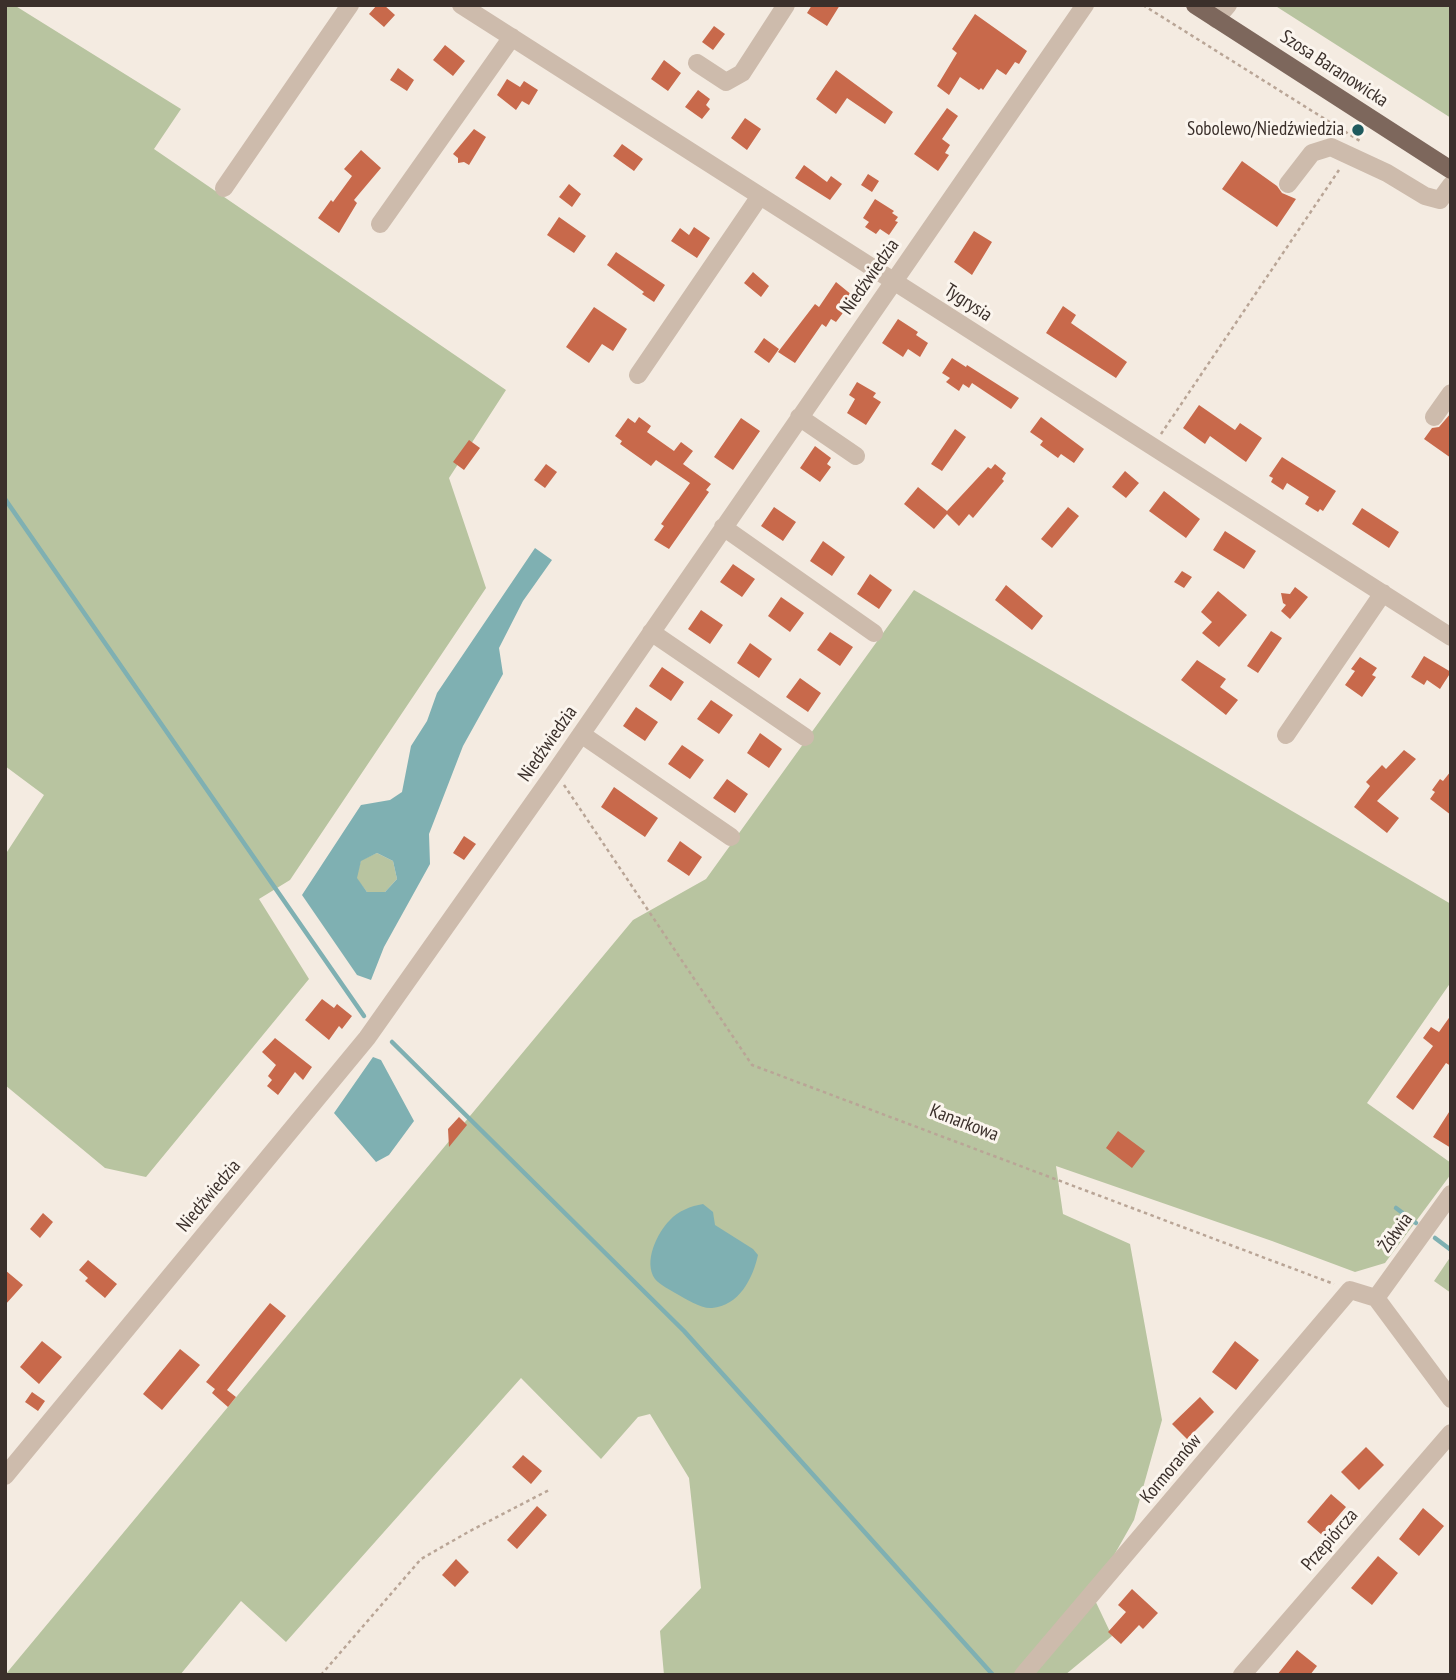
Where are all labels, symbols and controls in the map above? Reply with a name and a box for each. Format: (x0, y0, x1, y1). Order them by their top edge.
street label: Szosa Baranowicka (1276, 26, 1392, 112)
place label: Sobolewo/Niedźwiedzia (1187, 119, 1344, 141)
marker: Sobolewo/Niedźwiedzia (1350, 122, 1366, 138)
street label: Niedźwiedzia (836, 235, 904, 319)
street label: Tygrysia (940, 279, 996, 327)
street label: Niedźwiedzia (514, 702, 582, 786)
street label: Kanarkowa (926, 1100, 1002, 1146)
street label: Niedźwiedzia (172, 1155, 246, 1237)
street label: Żółwia (1374, 1209, 1418, 1257)
street label: Kormoranów (1136, 1430, 1206, 1508)
street label: Przepiórcza (1297, 1504, 1363, 1576)

